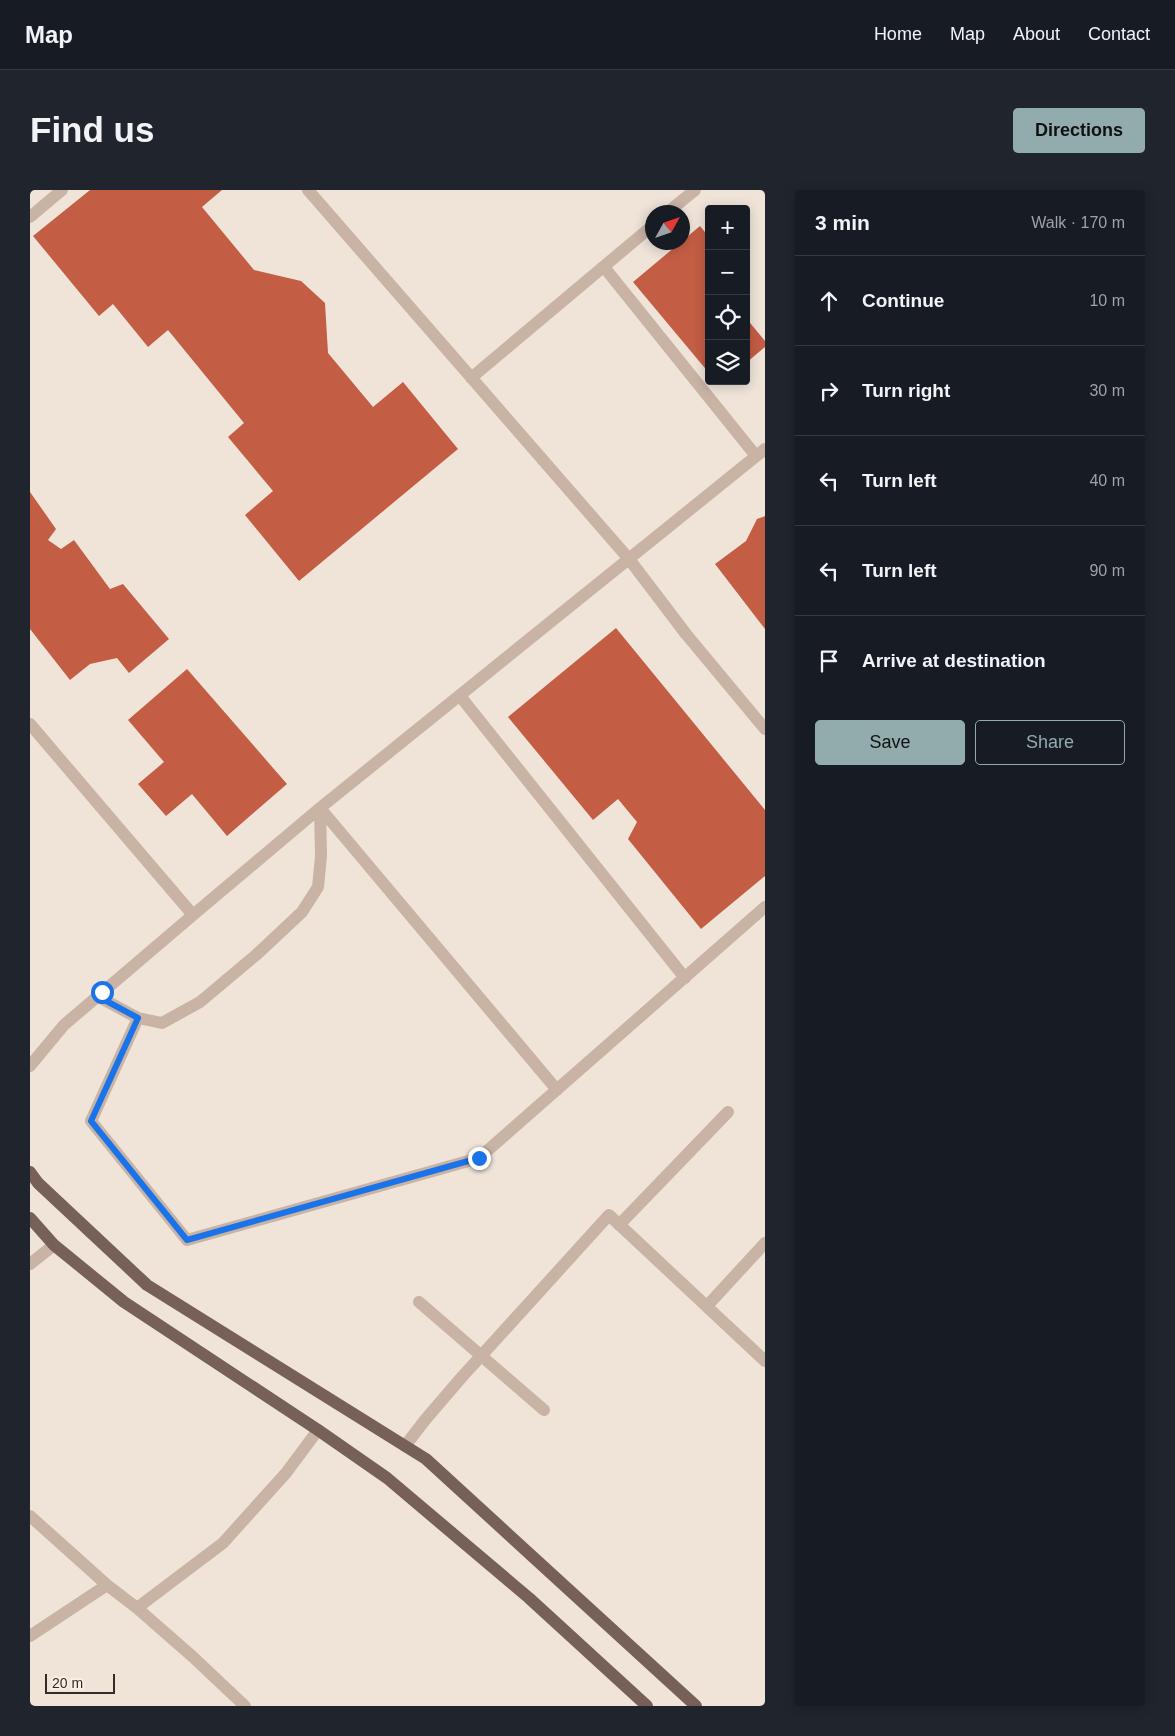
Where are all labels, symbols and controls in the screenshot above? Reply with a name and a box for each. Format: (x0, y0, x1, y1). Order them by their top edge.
text: Map (25, 21, 73, 48)
text: Home (874, 24, 922, 44)
text: Map (950, 24, 985, 44)
text: About (1013, 24, 1060, 44)
text: Contact (1088, 24, 1150, 44)
button: Directions (1013, 108, 1145, 153)
text: Find us (30, 110, 154, 149)
north arrow (645, 205, 690, 250)
map controls (705, 205, 750, 385)
button: + (705, 205, 750, 250)
text: 3 min (815, 211, 870, 234)
text: Walk · 170 m (1031, 214, 1125, 231)
button: − (705, 250, 750, 295)
icon: ahead (815, 287, 843, 315)
text: Continue (862, 290, 944, 311)
text: 10 m (1089, 292, 1125, 309)
button: locate (705, 295, 750, 340)
button: layers (705, 340, 750, 385)
icon: right (815, 377, 843, 405)
text: Turn right (862, 380, 950, 401)
text: 30 m (1089, 382, 1125, 399)
icon: left (815, 467, 843, 495)
text: Turn left (862, 470, 937, 491)
text: 40 m (1089, 472, 1125, 489)
icon: left (815, 557, 843, 585)
text: Turn left (862, 560, 937, 581)
text: 90 m (1089, 562, 1125, 579)
icon: arrive (815, 647, 843, 675)
text: Arrive at destination (862, 650, 1046, 671)
button: Save (815, 720, 965, 765)
button: Share (975, 720, 1125, 765)
route start (91, 981, 114, 1004)
route end (468, 1147, 491, 1170)
scale bar (45, 1671, 115, 1694)
text: 20 m (52, 1675, 83, 1691)

